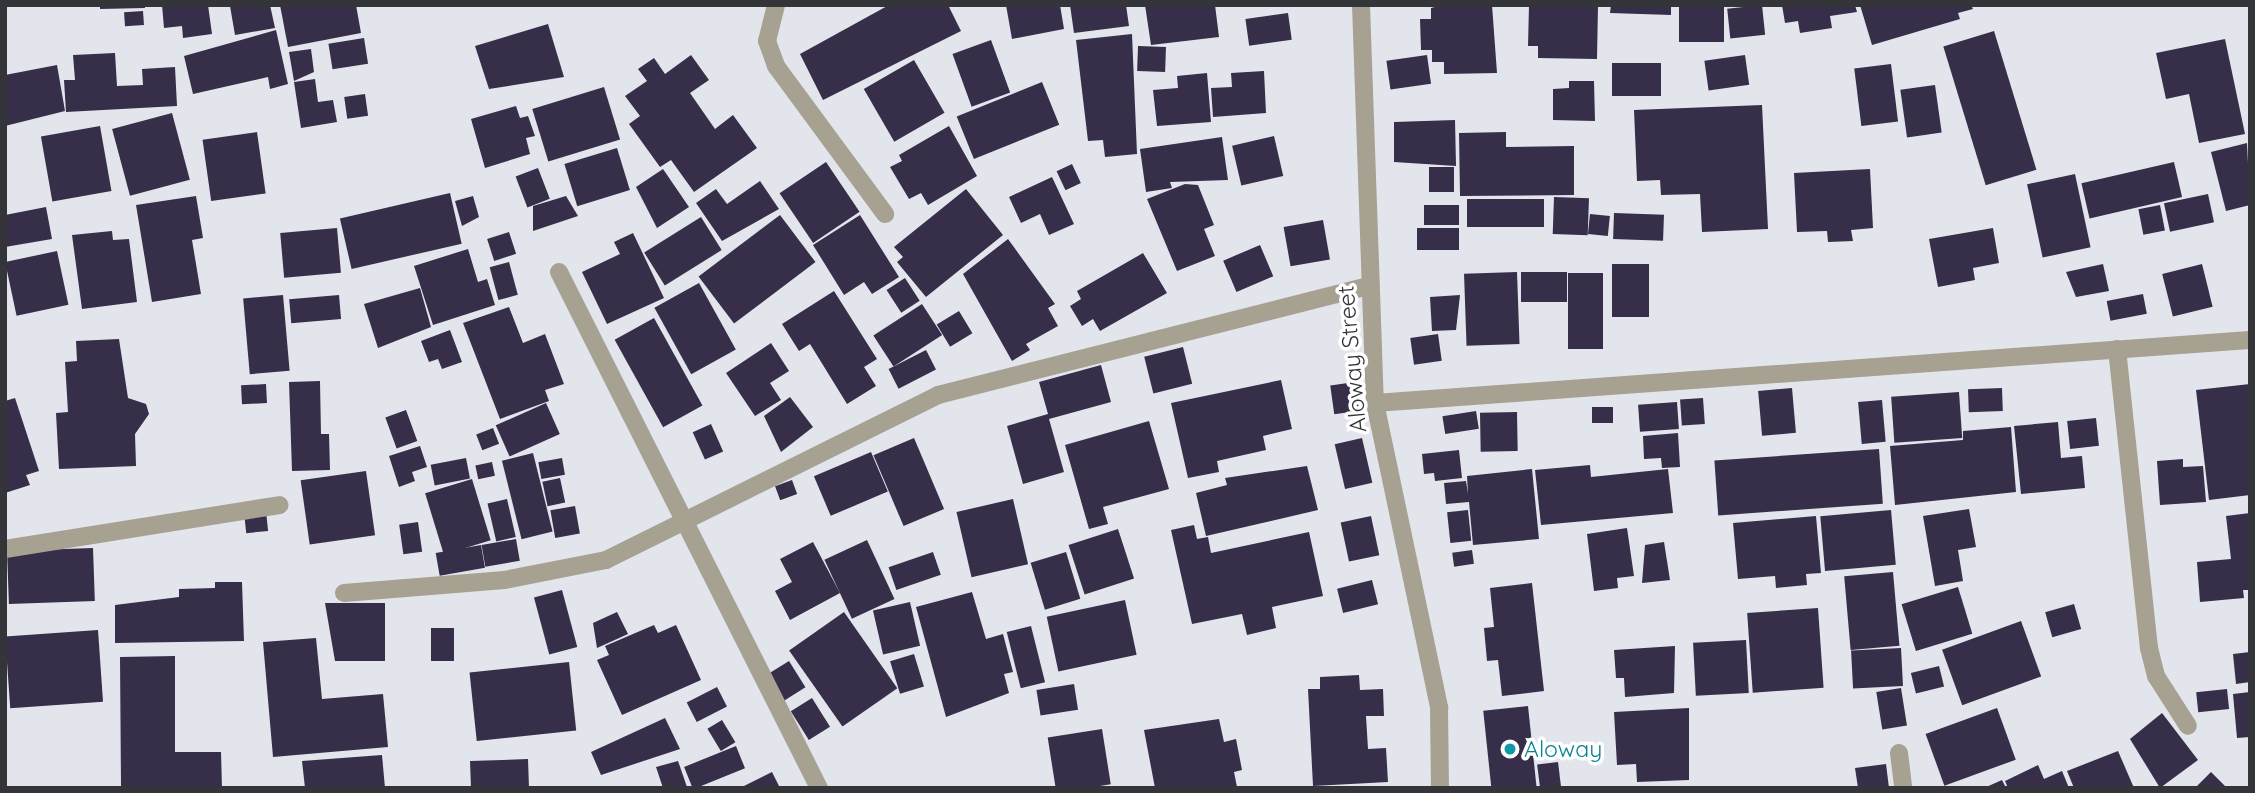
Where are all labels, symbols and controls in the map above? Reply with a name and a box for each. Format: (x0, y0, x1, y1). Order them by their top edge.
street label: Aloway Street (1332, 284, 1372, 434)
place label: Aloway (1524, 735, 1602, 763)
marker: Aloway (1502, 741, 1518, 757)

